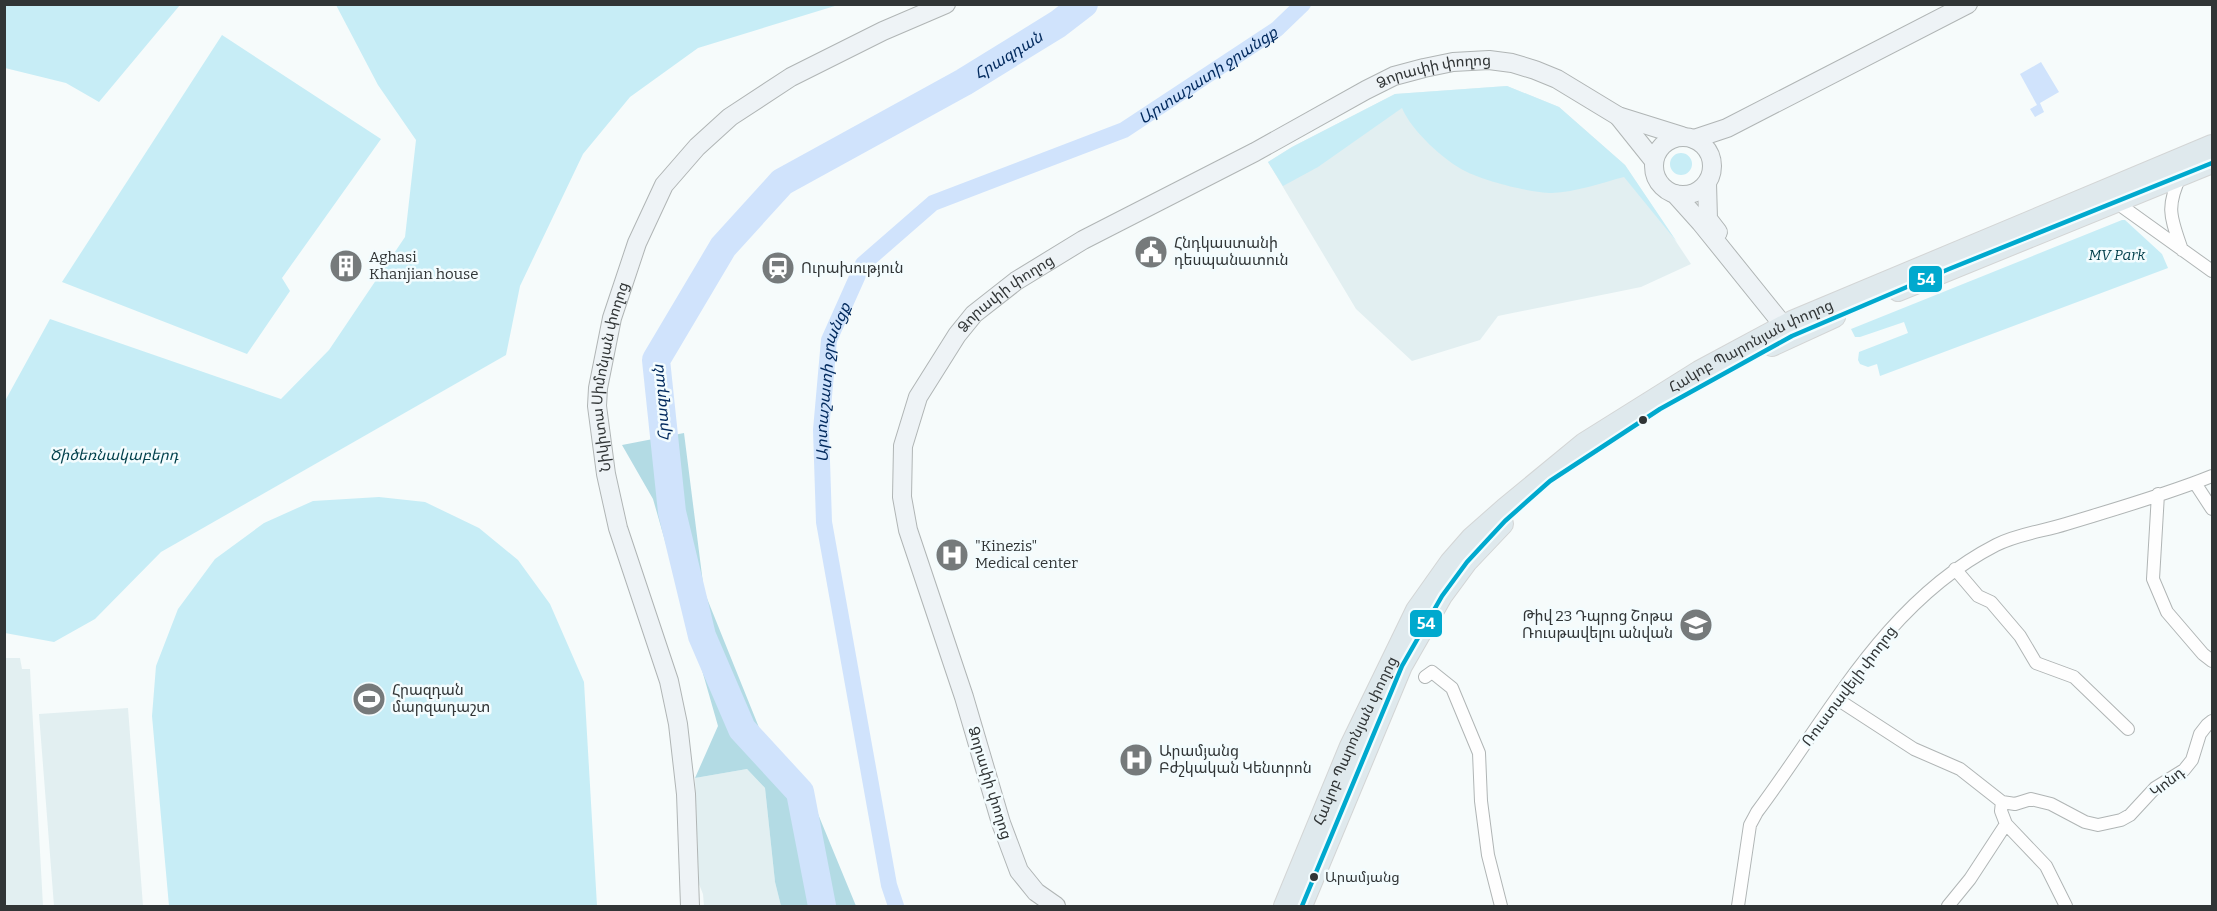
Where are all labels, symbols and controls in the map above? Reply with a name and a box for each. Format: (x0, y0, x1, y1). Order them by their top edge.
water label: Արտաշատի ջրանցք (1134, 21, 1282, 128)
water label: Հրազդան (970, 26, 1047, 83)
street label: Ձորափի փողոց (1374, 51, 1491, 92)
public building icon: Հնդկաստանի դեսպանատուն (1133, 234, 1169, 270)
place label: Հնդկաստանի դեսպանատուն (1174, 234, 1288, 269)
park label: MV Park (2089, 246, 2146, 264)
building icon: Aghasi Khanjian house (328, 248, 364, 284)
place label: Aghasi Khanjian house (369, 248, 478, 283)
station icon: Ուրախություն (760, 250, 796, 286)
street label: Ձորափի փողոց (954, 251, 1057, 336)
place label: Ուրախություն (801, 259, 903, 277)
line badge: 54 (1908, 265, 1943, 293)
text: 54 (1917, 270, 1936, 289)
street label: Նիկիտա Սիմոնյան փողոց (588, 279, 632, 473)
street label: Հակոբ Պարոնյան փողոց (1665, 296, 1836, 397)
water label: Արտաշատի ջրանցք (811, 298, 855, 463)
water label: Հրազդան (648, 363, 674, 442)
unlabelled marker (1637, 414, 1649, 426)
park label: Ծիծեռնակաբերդ (50, 446, 179, 464)
hospital icon: "Kinezis" Medical center (934, 537, 970, 573)
place label: "Kinezis" Medical center (975, 537, 1078, 572)
place label: Թիվ 23 Դպրոց Շոթա Ռուսթավելու անվան (1522, 607, 1673, 642)
school or university icon: Թիվ 23 Դպրոց Շոթա Ռուսթավելու անվան (1678, 607, 1714, 643)
line badge: 54 (1409, 609, 1443, 638)
text: 54 (1417, 614, 1436, 633)
street label: Ռուստավելի փողոց (1798, 622, 1900, 750)
street label: Հակոբ Պարոնյան փողոց (1309, 653, 1401, 828)
sports icon: Հրազդան մարզադաշտ (351, 681, 387, 717)
place label: Հրազդան մարզադաշտ (392, 681, 490, 716)
street label: Ձորափի փողոց (964, 724, 1016, 842)
hospital icon: Արամյանց Բժշկական Կենտրոն (1118, 742, 1154, 778)
place label: Արամյանց Բժշկական Կենտրոն (1159, 742, 1312, 777)
street label: Կոնդ (2146, 763, 2188, 801)
place label: Արամյանց (1325, 869, 1400, 886)
marker: Արամյանց (1308, 871, 1320, 883)

